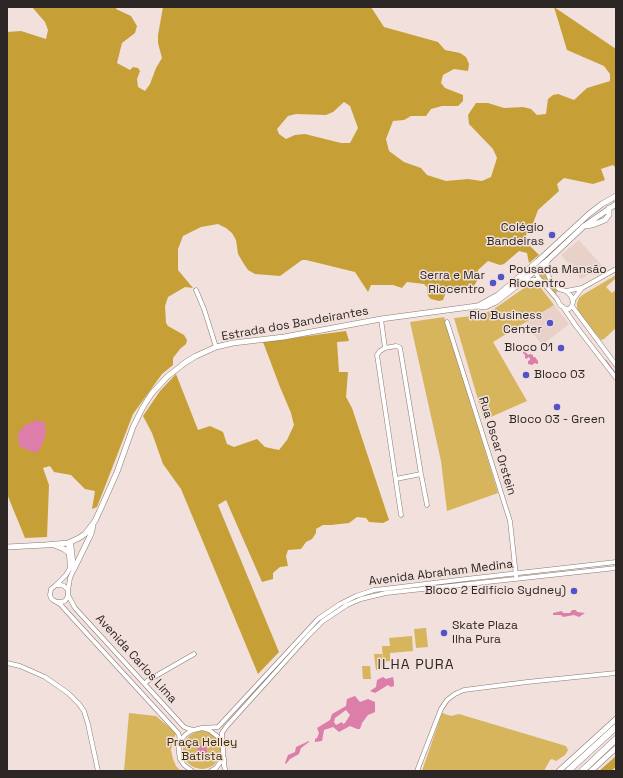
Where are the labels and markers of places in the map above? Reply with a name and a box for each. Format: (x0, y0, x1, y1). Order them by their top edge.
place label: Colégio Bandeiras (487, 221, 544, 249)
marker: Colégio Bandeiras (547, 230, 557, 240)
place label: Pousada Mansão Riocentro (509, 263, 607, 291)
place label: Serra e Mar Riocentro (420, 269, 485, 297)
marker: Pousada Mansão Riocentro (496, 272, 506, 282)
marker: Serra e Mar Riocentro (488, 278, 498, 288)
place label: Rio Business Center (469, 309, 542, 337)
marker: Rio Business Center (545, 318, 555, 328)
place label: Bloco 01 (504, 341, 553, 355)
marker: Bloco 01 (556, 343, 566, 353)
place label: Bloco 03 (534, 368, 585, 382)
marker: Bloco 03 (521, 370, 531, 380)
marker: Bloco 03 - Green (552, 402, 562, 412)
place label: Bloco 03 - Green (509, 413, 605, 427)
place label: Bloco 2 Edifício Sydney) (425, 584, 566, 598)
marker: Bloco 2 Edifício Sydney) (569, 586, 579, 596)
place label: Skate Plaza Ilha Pura (452, 619, 518, 647)
marker: Skate Plaza Ilha Pura (439, 628, 449, 638)

